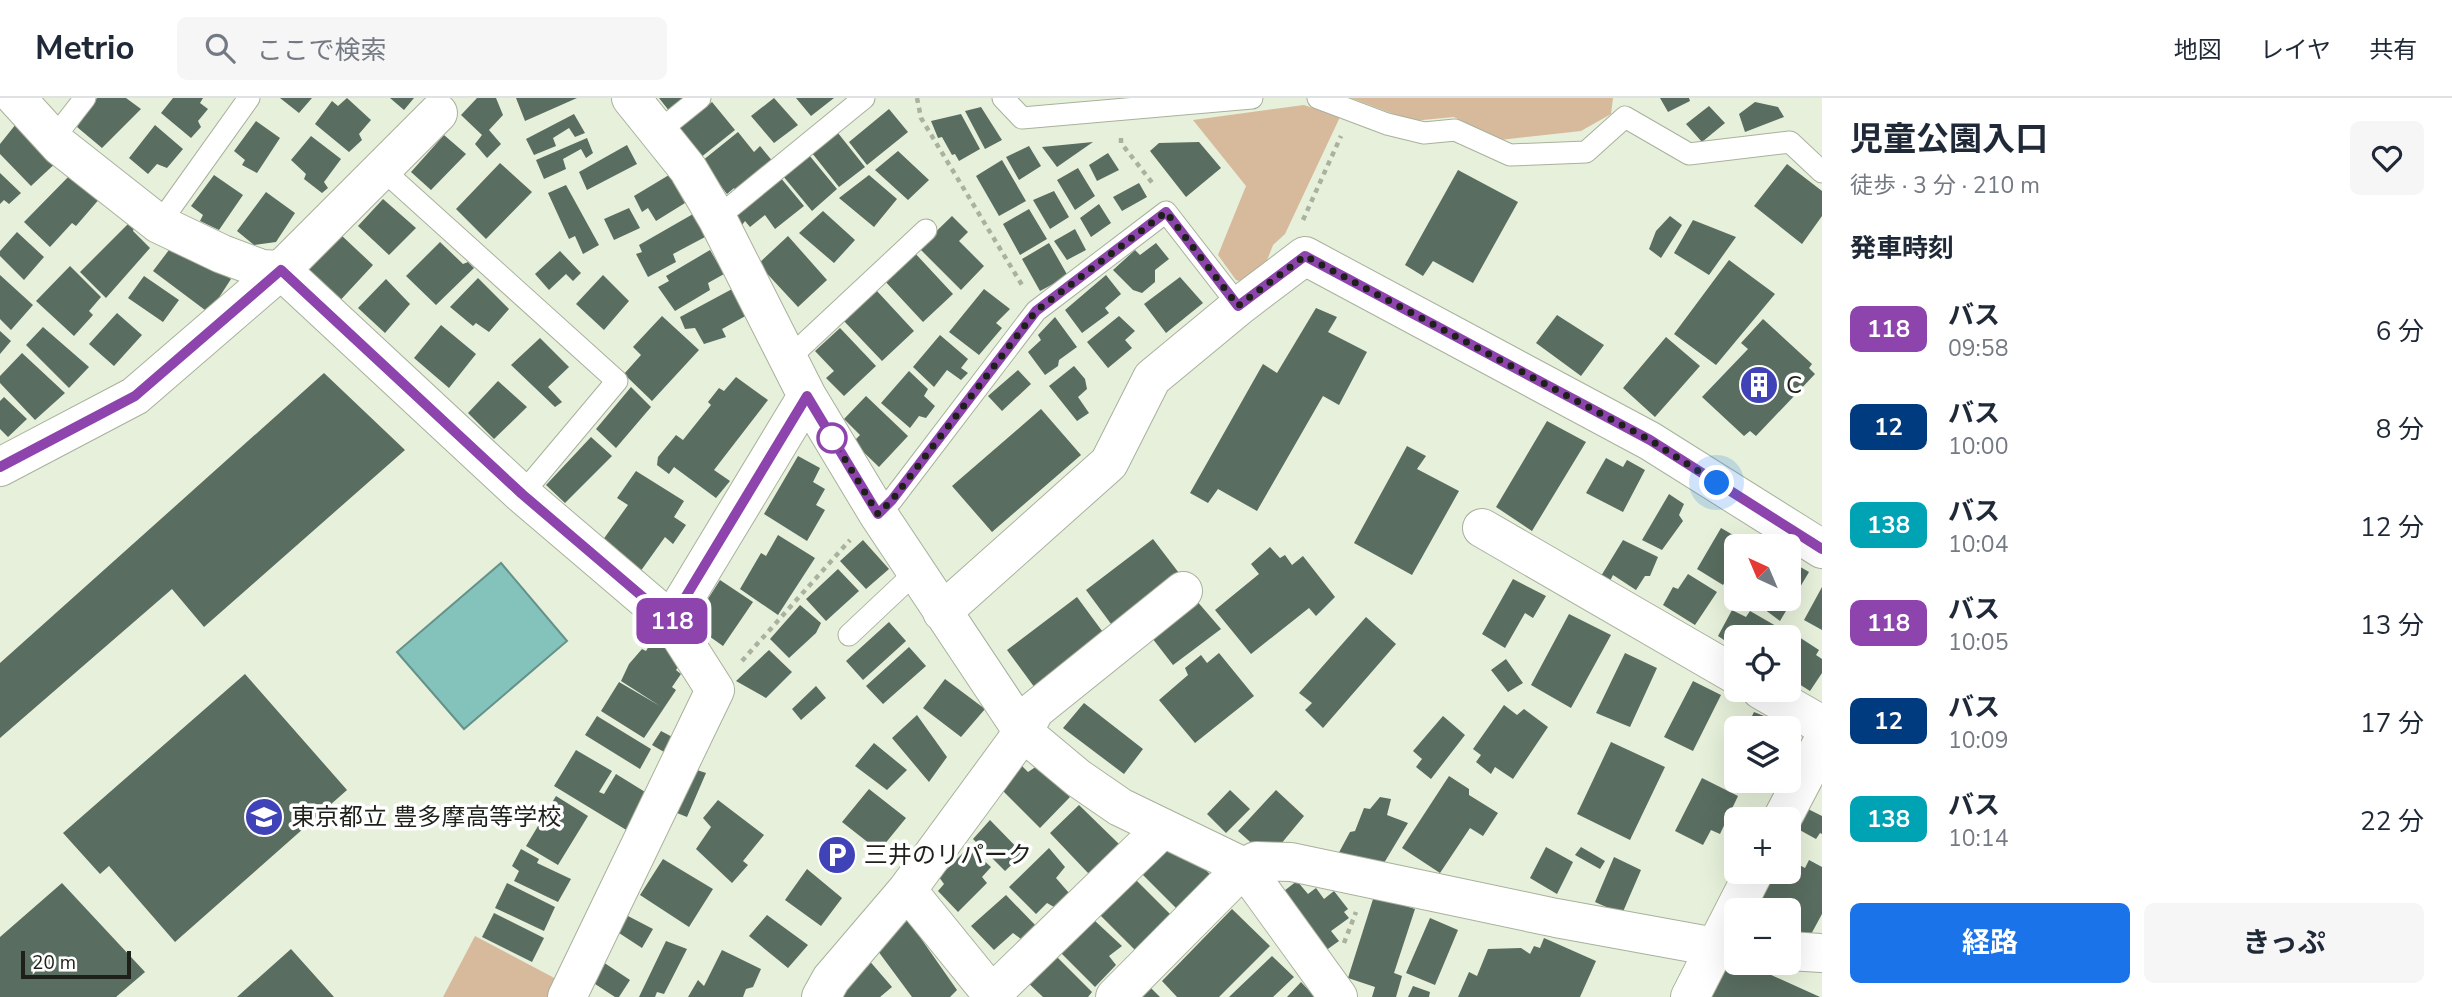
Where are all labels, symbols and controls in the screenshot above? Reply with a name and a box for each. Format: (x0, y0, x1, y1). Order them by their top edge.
search box (177, 17, 667, 80)
text: Metrio (35, 26, 135, 71)
icon: search (201, 29, 239, 67)
text: ここで検索 (257, 33, 387, 68)
text: 地図 (2174, 34, 2222, 66)
text: レイヤ (2260, 34, 2331, 66)
text: 共有 (2369, 34, 2417, 66)
text: 児童公園入口 (1850, 117, 2048, 162)
button: heart (2350, 121, 2424, 195)
text: 徒歩 · 3 分 · 210 m (1850, 170, 2040, 201)
text: 発車時刻 (1850, 231, 1954, 266)
text: バス (1948, 298, 2000, 333)
text: 118 (1867, 313, 1910, 345)
text: 6 分 (2376, 314, 2424, 349)
text: 09:58 (1948, 333, 2008, 364)
building icon: C (1738, 364, 1780, 406)
place label: C (1786, 369, 1802, 401)
text: バス (1948, 396, 2000, 431)
text: 12 (1874, 411, 1903, 443)
text: 8 分 (2376, 412, 2424, 447)
unlabelled marker (817, 423, 847, 453)
text: 10:00 (1948, 431, 2008, 462)
your location (1699, 465, 1734, 500)
text: バス (1948, 494, 2000, 529)
text: 138 (1867, 509, 1910, 541)
text: 12 分 (2360, 510, 2424, 545)
text: 10:04 (1948, 529, 2008, 560)
north arrow (1724, 534, 1801, 611)
map controls (1724, 534, 1801, 975)
text: バス (1948, 592, 2000, 627)
line badge: 118 (632, 598, 712, 644)
text: 118 (650, 605, 694, 637)
text: 118 (1867, 607, 1910, 639)
text: 13 分 (2360, 608, 2424, 643)
button: locate (1724, 625, 1801, 702)
text: 10:05 (1948, 627, 2008, 658)
text: バス (1948, 690, 2000, 725)
text: 12 (1874, 705, 1903, 737)
text: 17 分 (2360, 706, 2424, 741)
button: layers (1724, 716, 1801, 793)
text: 10:09 (1948, 725, 2008, 756)
text: バス (1948, 788, 2000, 823)
school or university icon: 東京都立 豊多摩高等学校 (243, 796, 285, 838)
place label: 東京都立 豊多摩高等学校 (291, 801, 561, 833)
text: 138 (1867, 803, 1910, 835)
text: 22 分 (2360, 804, 2424, 839)
button: + (1724, 807, 1801, 884)
text: 10:14 (1948, 823, 2008, 854)
parking icon: 三井のリパーク (816, 834, 858, 876)
place label: 三井のリパーク (864, 839, 1032, 871)
button: − (1724, 898, 1801, 975)
button: 経路 (1850, 903, 2130, 983)
button: きっぷ (2144, 903, 2424, 983)
scale bar (21, 948, 131, 980)
text: 20 m (32, 950, 76, 976)

